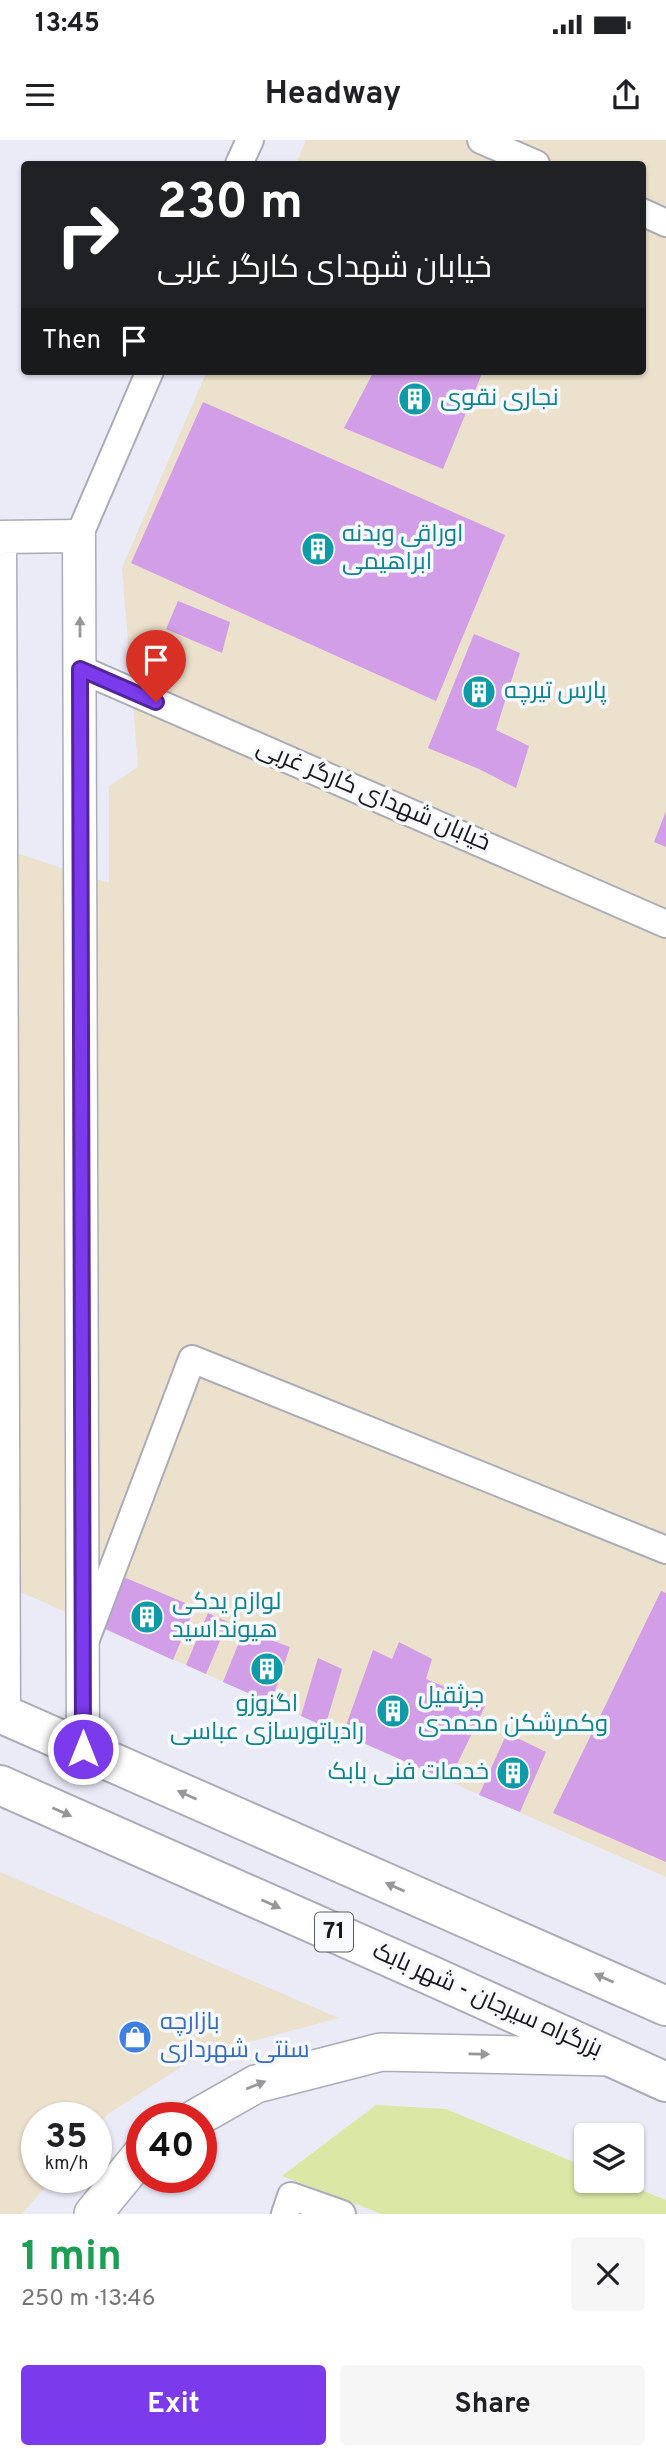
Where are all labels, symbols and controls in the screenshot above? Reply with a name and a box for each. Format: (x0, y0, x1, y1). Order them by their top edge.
text: 13:45 (35, 8, 100, 41)
text: Headway (265, 75, 401, 115)
icon: menu (21, 76, 59, 114)
icon: share (607, 76, 645, 114)
text: 230 m (157, 174, 303, 236)
icon: right (42, 189, 133, 280)
text: خیابان شهدای کارگر غربی (157, 249, 492, 289)
icon: arrive (115, 322, 153, 360)
text: Then (42, 325, 101, 358)
building icon: نجاری نقوی (396, 380, 434, 418)
place label: نجاری نقوی (440, 384, 559, 414)
place label: اوراقی وبدنه ابراهیمی (342, 520, 464, 578)
building icon: اوراقی وبدنه ابراهیمی (299, 530, 337, 568)
one-way arrow (74, 616, 86, 638)
pin (126, 630, 186, 702)
icon: arrive (137, 641, 175, 679)
building icon: پارس تیرچه (460, 673, 498, 711)
place label: پارس تیرچه (504, 677, 607, 707)
street label: خیابان شهدای کارگر غربی (252, 733, 494, 859)
place label: لوازم یدکی هیونداسید (172, 1588, 281, 1646)
building icon: لوازم یدکی هیونداسید (128, 1598, 166, 1636)
building icon: اگزوزو رادیاتورسازی عباسی (248, 1650, 286, 1688)
place label: جرثقیل وکمرشکن محمدی (418, 1682, 608, 1740)
place label: اگزوزو رادیاتورسازی عباسی (170, 1690, 364, 1748)
building icon: جرثقیل وکمرشکن محمدی (374, 1692, 412, 1730)
position arrow (46, 1712, 120, 1786)
building icon: خدمات فنی بابک (494, 1754, 532, 1792)
place label: خدمات فنی بابک (328, 1758, 489, 1788)
one-way arrow (177, 1789, 197, 1801)
one-way arrow (52, 1807, 73, 1818)
one-way arrow (385, 1881, 406, 1892)
one-way arrow (260, 1899, 281, 1910)
road number: 71 (315, 1912, 353, 1952)
street label: بزرگراه سیرجان - شهر بابک (367, 1937, 607, 2065)
one-way arrow (593, 1972, 614, 1983)
place label: بازارچه سنتی شهرداری (160, 2008, 310, 2066)
shop icon: بازارچه سنتی شهرداری (116, 2018, 154, 2056)
one-way arrow (468, 2048, 490, 2060)
one-way arrow (246, 2080, 267, 2091)
speed limit sign: 40 (126, 2102, 217, 2193)
text: 35 (45, 2116, 88, 2160)
map controls (574, 2123, 644, 2193)
button: layers (574, 2123, 644, 2193)
text: km/h (45, 2153, 88, 2176)
text: 1 min (21, 2232, 122, 2285)
button: close (571, 2237, 645, 2311)
text: 250 m · 13:46 (21, 2285, 155, 2314)
button: Exit (21, 2365, 326, 2445)
button: Share (340, 2365, 645, 2445)

